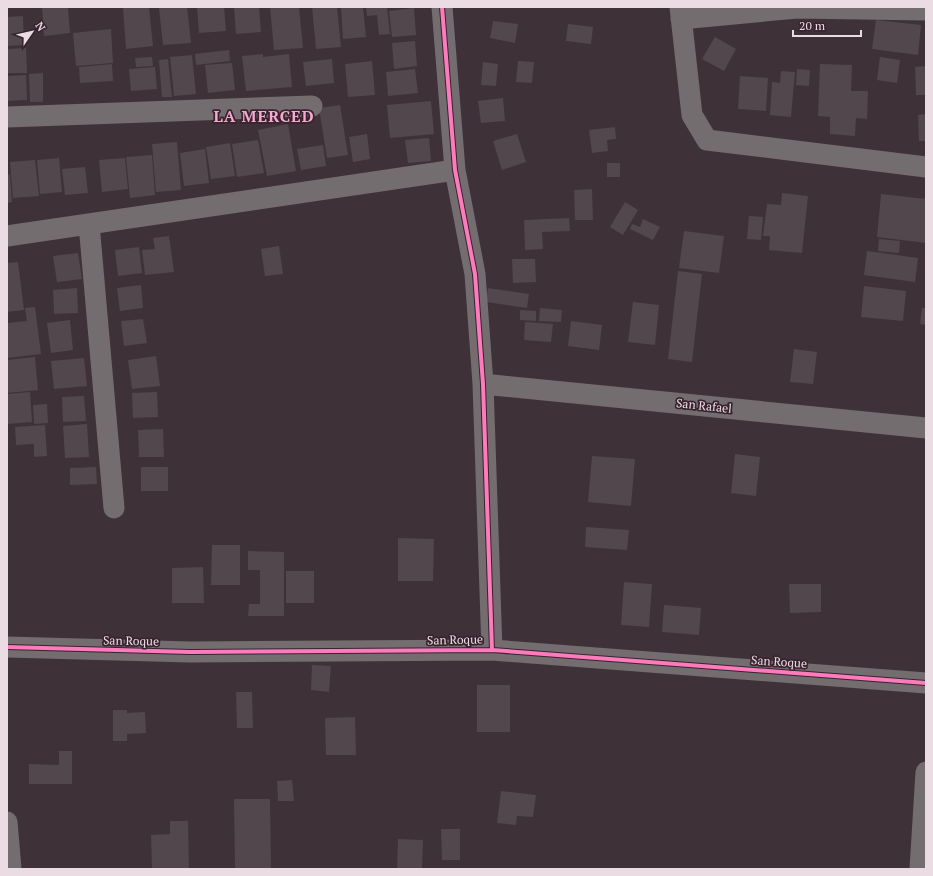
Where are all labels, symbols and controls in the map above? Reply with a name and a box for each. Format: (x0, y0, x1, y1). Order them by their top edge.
north arrow (12, 12, 52, 52)
scale bar (793, 12, 861, 38)
text: 20 m (799, 18, 826, 33)
text: N (32, 19, 49, 34)
district label: LA MERCED (213, 105, 315, 127)
street label: San Rafael (675, 395, 733, 416)
street label: San Roque (427, 632, 483, 647)
street label: San Roque (103, 633, 159, 648)
street label: San Roque (751, 652, 808, 671)

